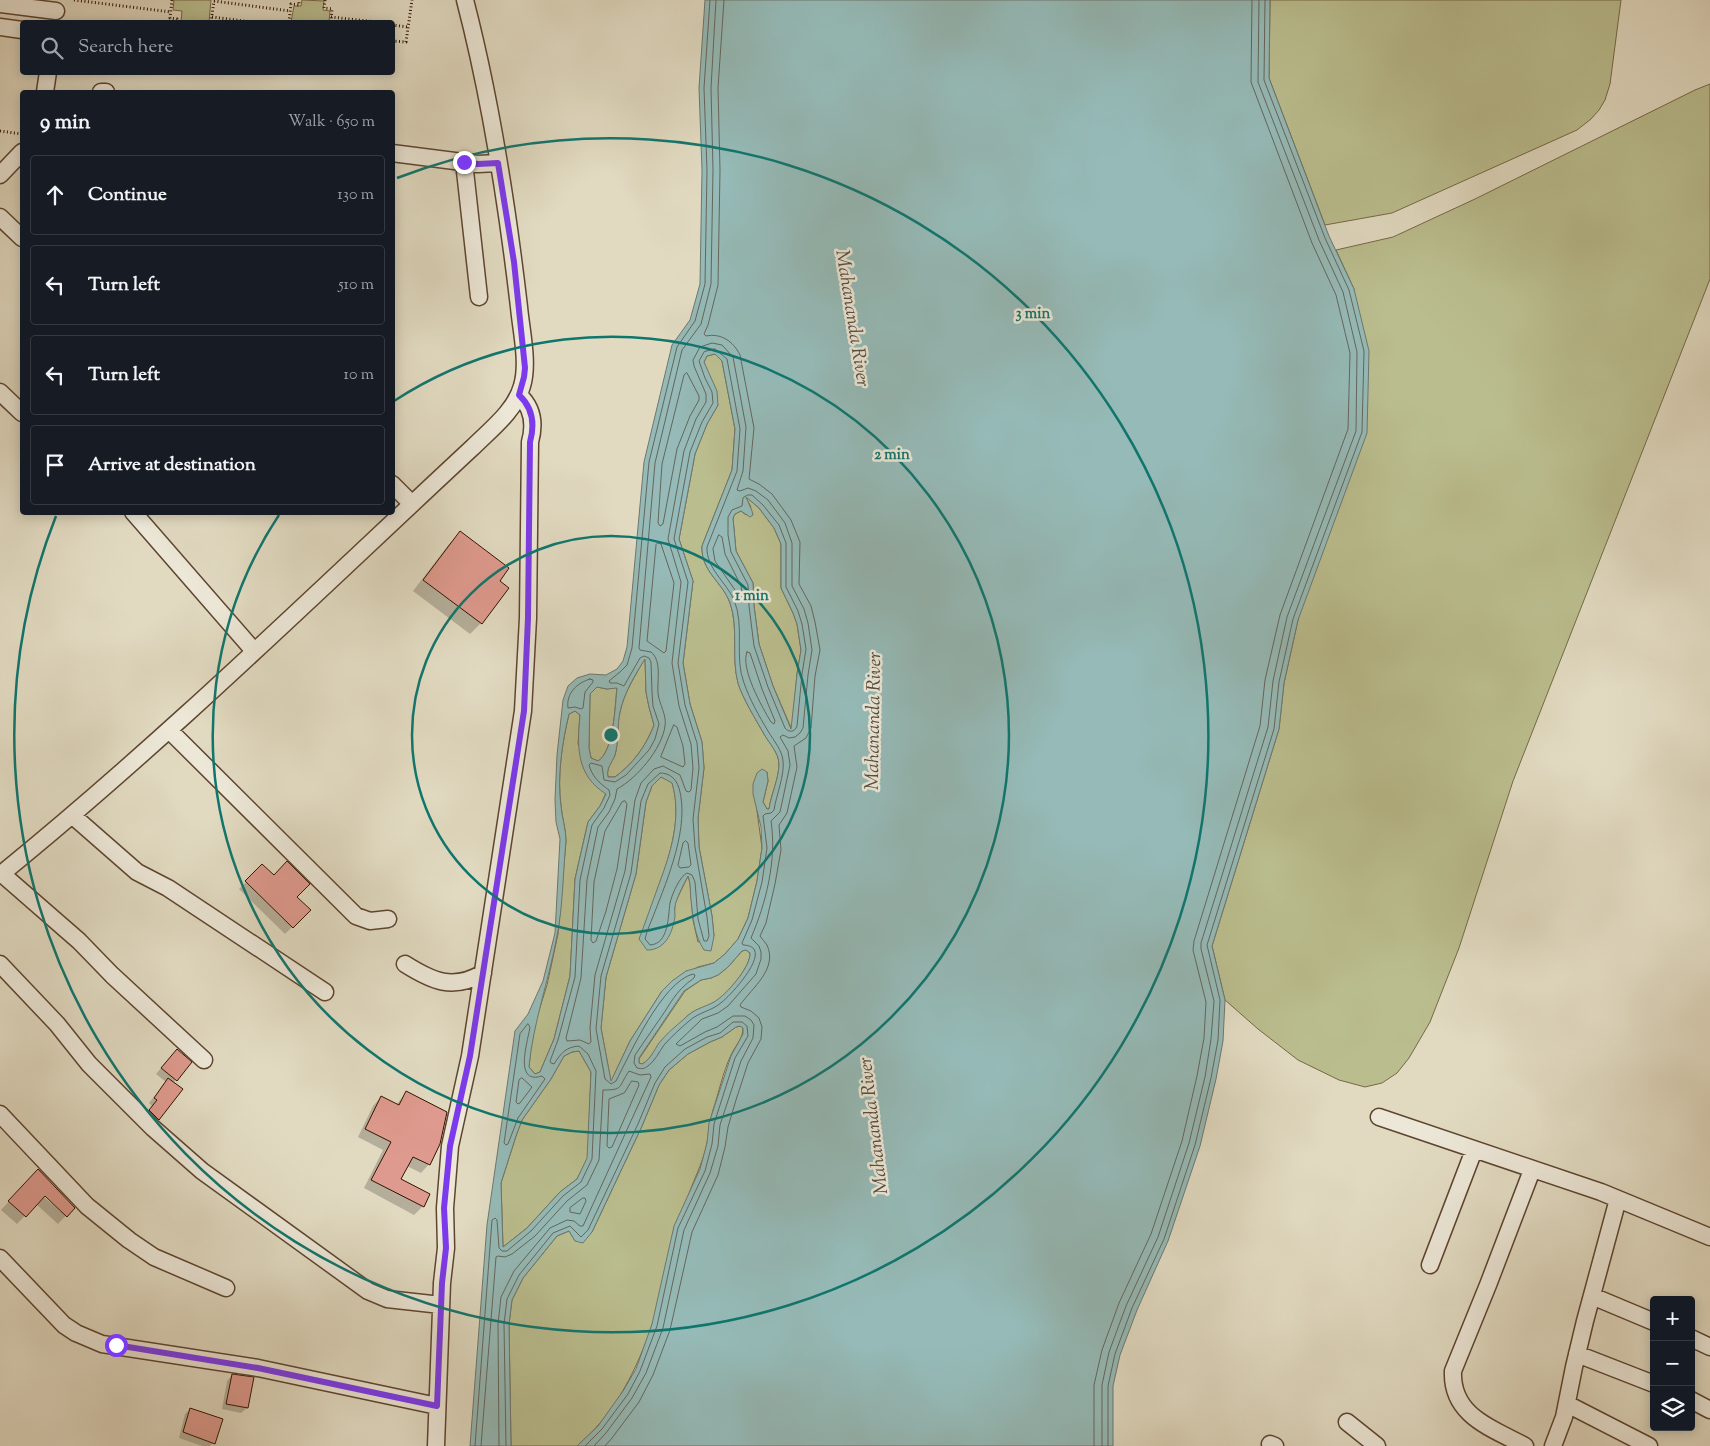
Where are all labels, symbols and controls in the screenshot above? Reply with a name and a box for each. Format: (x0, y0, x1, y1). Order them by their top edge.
search box (20, 20, 395, 75)
icon: search (38, 34, 66, 62)
text: Search here (78, 34, 173, 61)
text: 9 min (40, 108, 90, 138)
text: Walk · 650 m (288, 111, 375, 134)
route end (453, 151, 476, 174)
icon: ahead (41, 181, 69, 209)
text: Continue (88, 182, 167, 209)
text: 130 m (337, 184, 374, 207)
water label: Mahananda River (827, 248, 876, 389)
icon: left (41, 271, 69, 299)
text: Turn left (88, 272, 160, 299)
text: 510 m (338, 274, 374, 297)
text: 3 min (1016, 304, 1051, 325)
icon: left (41, 361, 69, 389)
text: Turn left (88, 362, 160, 389)
text: 10 m (344, 364, 374, 387)
text: 2 min (874, 445, 910, 466)
icon: arrive (41, 451, 69, 479)
text: Arrive at destination (88, 452, 256, 479)
text: 1 min (735, 586, 769, 607)
water label: Mahananda River (860, 651, 889, 790)
centre of rings (602, 726, 620, 744)
water label: Mahananda River (853, 1055, 896, 1196)
map controls (1650, 1296, 1695, 1431)
button: + (1650, 1296, 1695, 1341)
route start (105, 1334, 128, 1357)
button: − (1650, 1341, 1695, 1386)
button: layers (1650, 1386, 1695, 1431)

